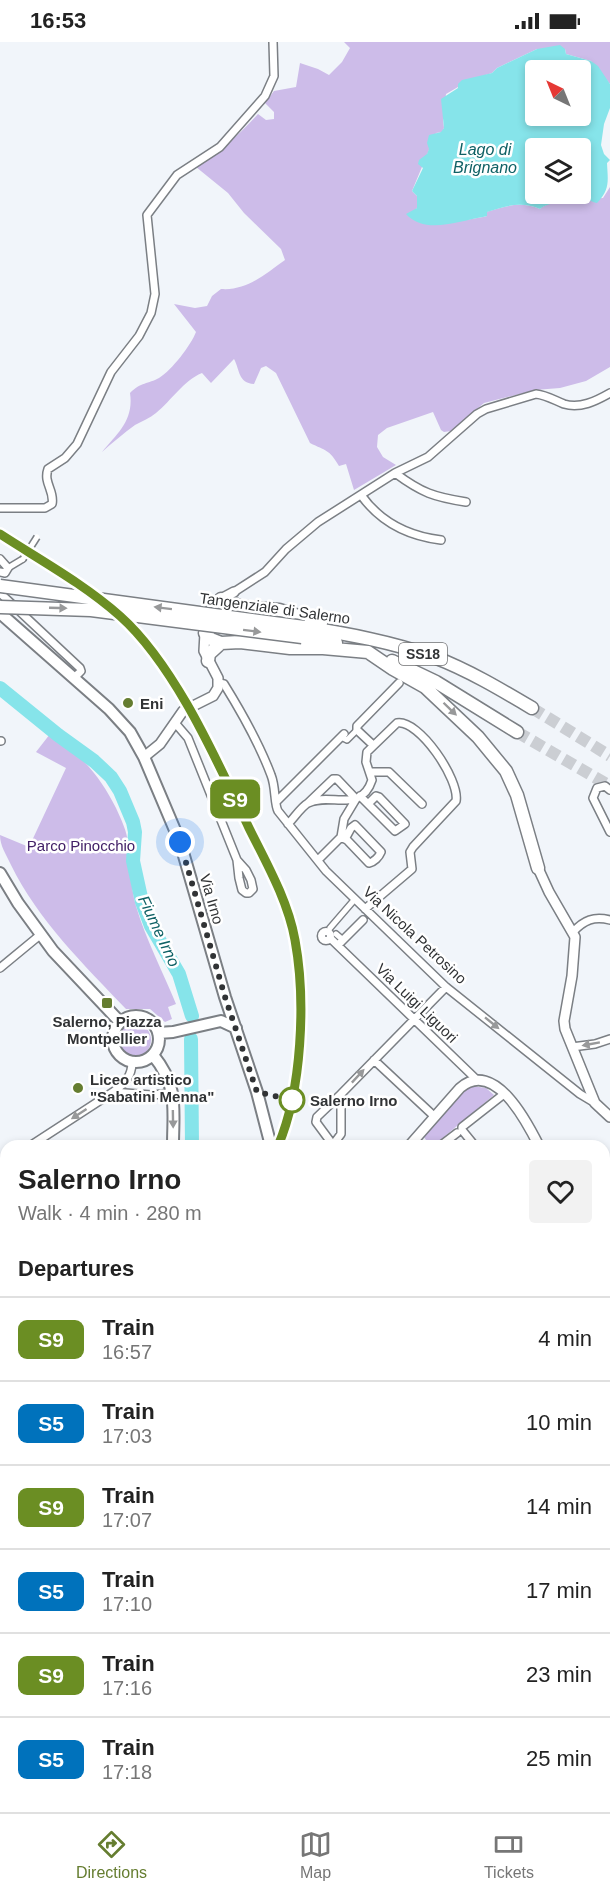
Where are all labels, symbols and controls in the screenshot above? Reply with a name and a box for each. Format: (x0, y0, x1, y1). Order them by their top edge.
text: 16:53 (30, 8, 86, 33)
north arrow (525, 60, 591, 126)
map controls (525, 60, 591, 204)
button: layers (525, 138, 591, 204)
water label: Lago di Brignano (453, 141, 517, 176)
street label: Tangenziale di Salerno (199, 589, 351, 627)
one-way arrow (49, 603, 68, 612)
one-way arrow (153, 603, 172, 612)
one-way arrow (243, 626, 262, 635)
road number: SS18 (399, 643, 447, 665)
place label: Eni (140, 695, 163, 712)
marker: Eni (121, 696, 135, 710)
one-way arrow (443, 702, 457, 716)
line badge: S9 (208, 780, 262, 819)
text: S9 (222, 788, 248, 811)
your location (165, 827, 195, 857)
park label: Parco Pinocchio (27, 837, 135, 854)
street label: Via Irno (197, 872, 227, 926)
street label: Via Nicola Petrosino (360, 883, 470, 987)
water label: Fiume Irno (135, 893, 183, 969)
street label: Via Luigi Liguori (373, 960, 461, 1046)
marker: Salerno, Piazza Montpellier (100, 996, 114, 1010)
place label: Salerno, Piazza Montpellier (52, 1013, 162, 1047)
one-way arrow (484, 1016, 500, 1029)
one-way arrow (581, 1040, 600, 1049)
one-way arrow (351, 1069, 364, 1084)
place label: Liceo artistico "Sabatini Menna" (90, 1071, 214, 1105)
marker: Liceo artistico "Sabatini Menna" (71, 1081, 85, 1095)
marker: Salerno Irno (279, 1087, 305, 1113)
place label: Salerno Irno (310, 1092, 398, 1109)
one-way arrow (71, 1108, 87, 1119)
one-way arrow (168, 1109, 178, 1128)
button: heart (529, 1160, 592, 1223)
text: Salerno Irno (18, 1164, 181, 1195)
text: Walk · 4 min · 280 m (18, 1202, 202, 1224)
text: Departures (18, 1256, 134, 1281)
text: Train (102, 1315, 155, 1340)
text: 4 min (538, 1326, 592, 1351)
text: S9 (38, 1328, 64, 1351)
text: 16:57 (102, 1341, 152, 1363)
text: Train (102, 1399, 155, 1424)
text: 10 min (526, 1410, 592, 1435)
text: S5 (38, 1412, 64, 1435)
text: 17:03 (102, 1425, 152, 1447)
text: Train (102, 1483, 155, 1508)
text: 14 min (526, 1494, 592, 1519)
text: S9 (38, 1496, 64, 1519)
text: 17:07 (102, 1509, 152, 1531)
text: Train (102, 1567, 155, 1592)
text: 17 min (526, 1578, 592, 1603)
text: S5 (38, 1580, 64, 1603)
text: 17:10 (102, 1593, 152, 1615)
text: Train (102, 1651, 155, 1676)
text: 23 min (526, 1662, 592, 1687)
text: S9 (38, 1664, 64, 1687)
text: 17:16 (102, 1677, 152, 1699)
text: Train (102, 1735, 155, 1760)
text: 25 min (526, 1746, 592, 1771)
text: S5 (38, 1748, 64, 1771)
text: 17:18 (102, 1761, 152, 1783)
tab: Directions (76, 1828, 147, 1882)
tab: Map (299, 1828, 332, 1882)
tab: Tickets (484, 1828, 534, 1882)

